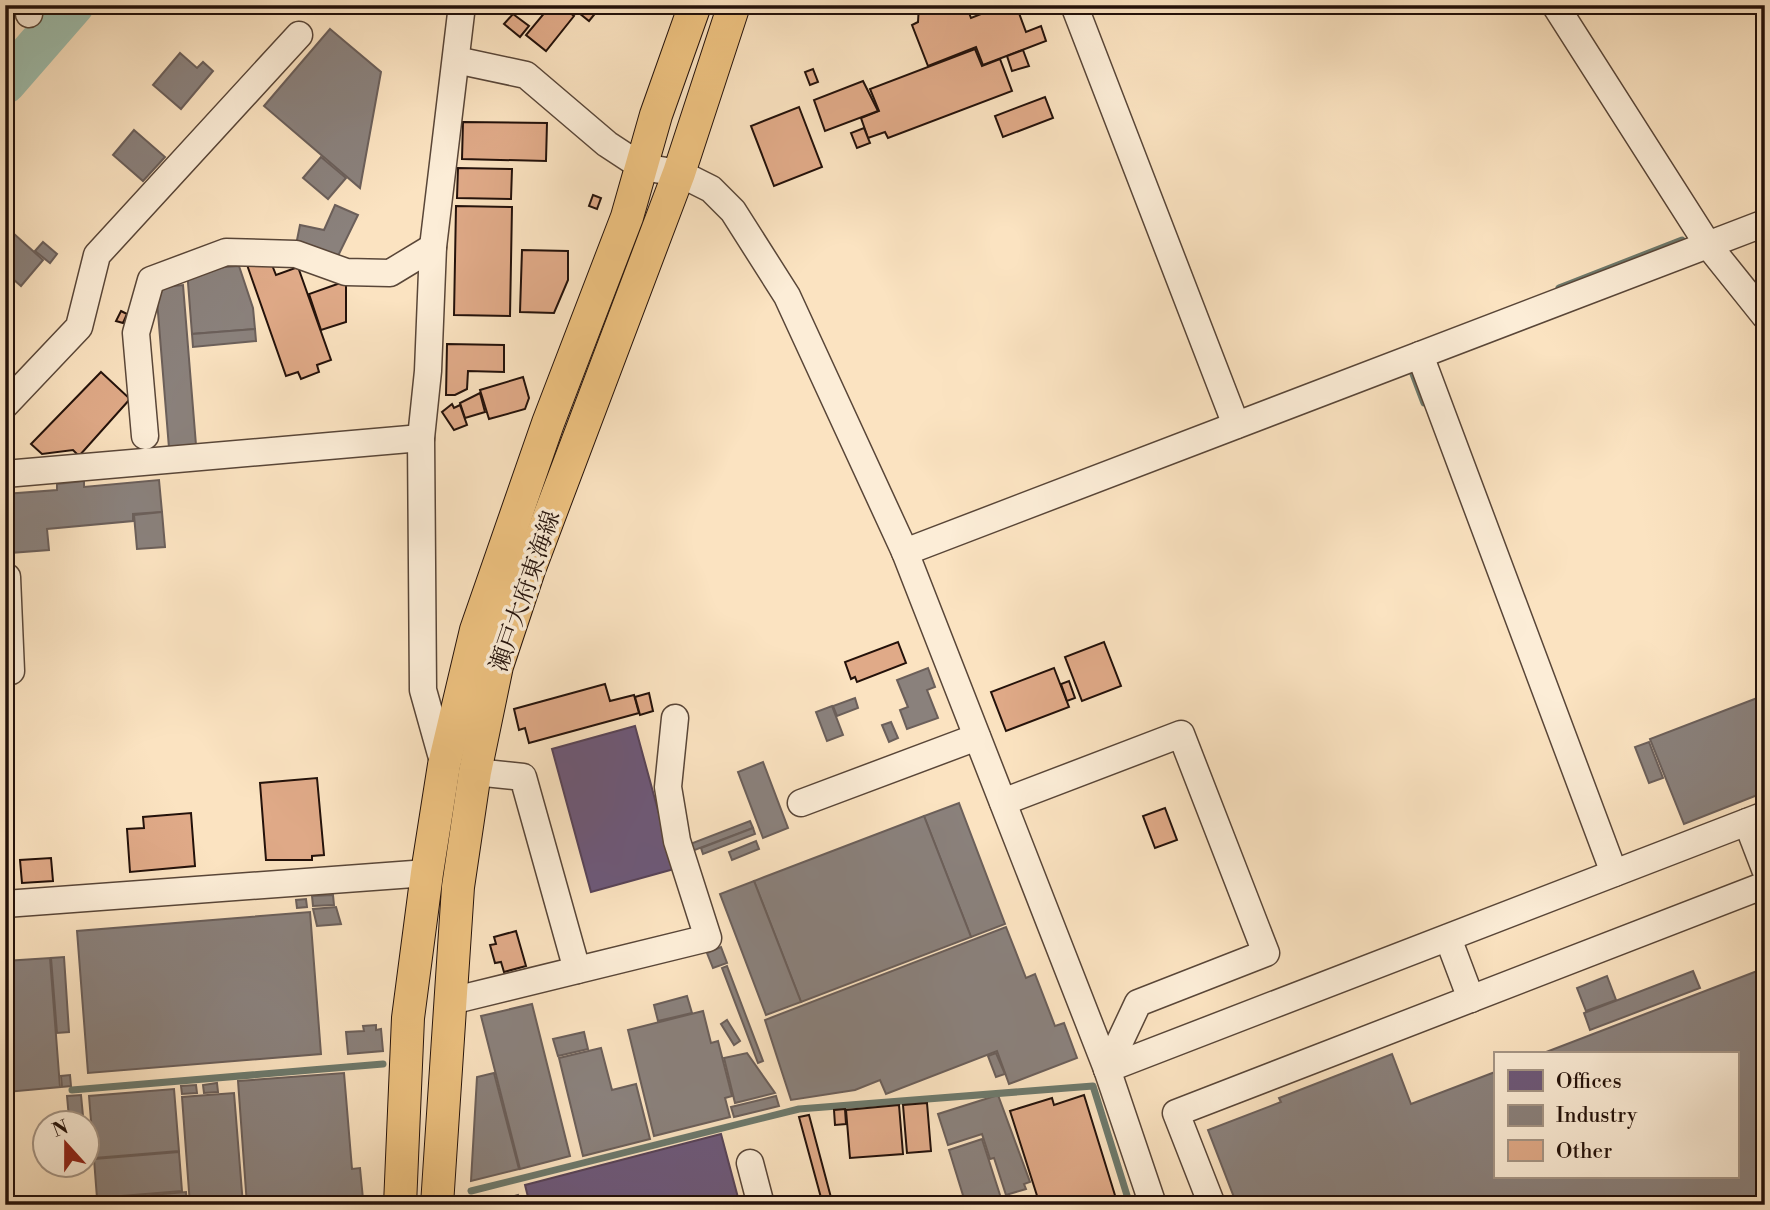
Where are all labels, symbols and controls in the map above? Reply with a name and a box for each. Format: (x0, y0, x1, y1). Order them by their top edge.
street label: 瀬戸大府東海線 (484, 507, 567, 676)
legend (1494, 1052, 1738, 1178)
text: Offices (1556, 1069, 1622, 1095)
text: Industry (1556, 1103, 1638, 1129)
north arrow (32, 1108, 102, 1178)
text: N (49, 1115, 72, 1143)
text: Other (1556, 1139, 1612, 1165)

